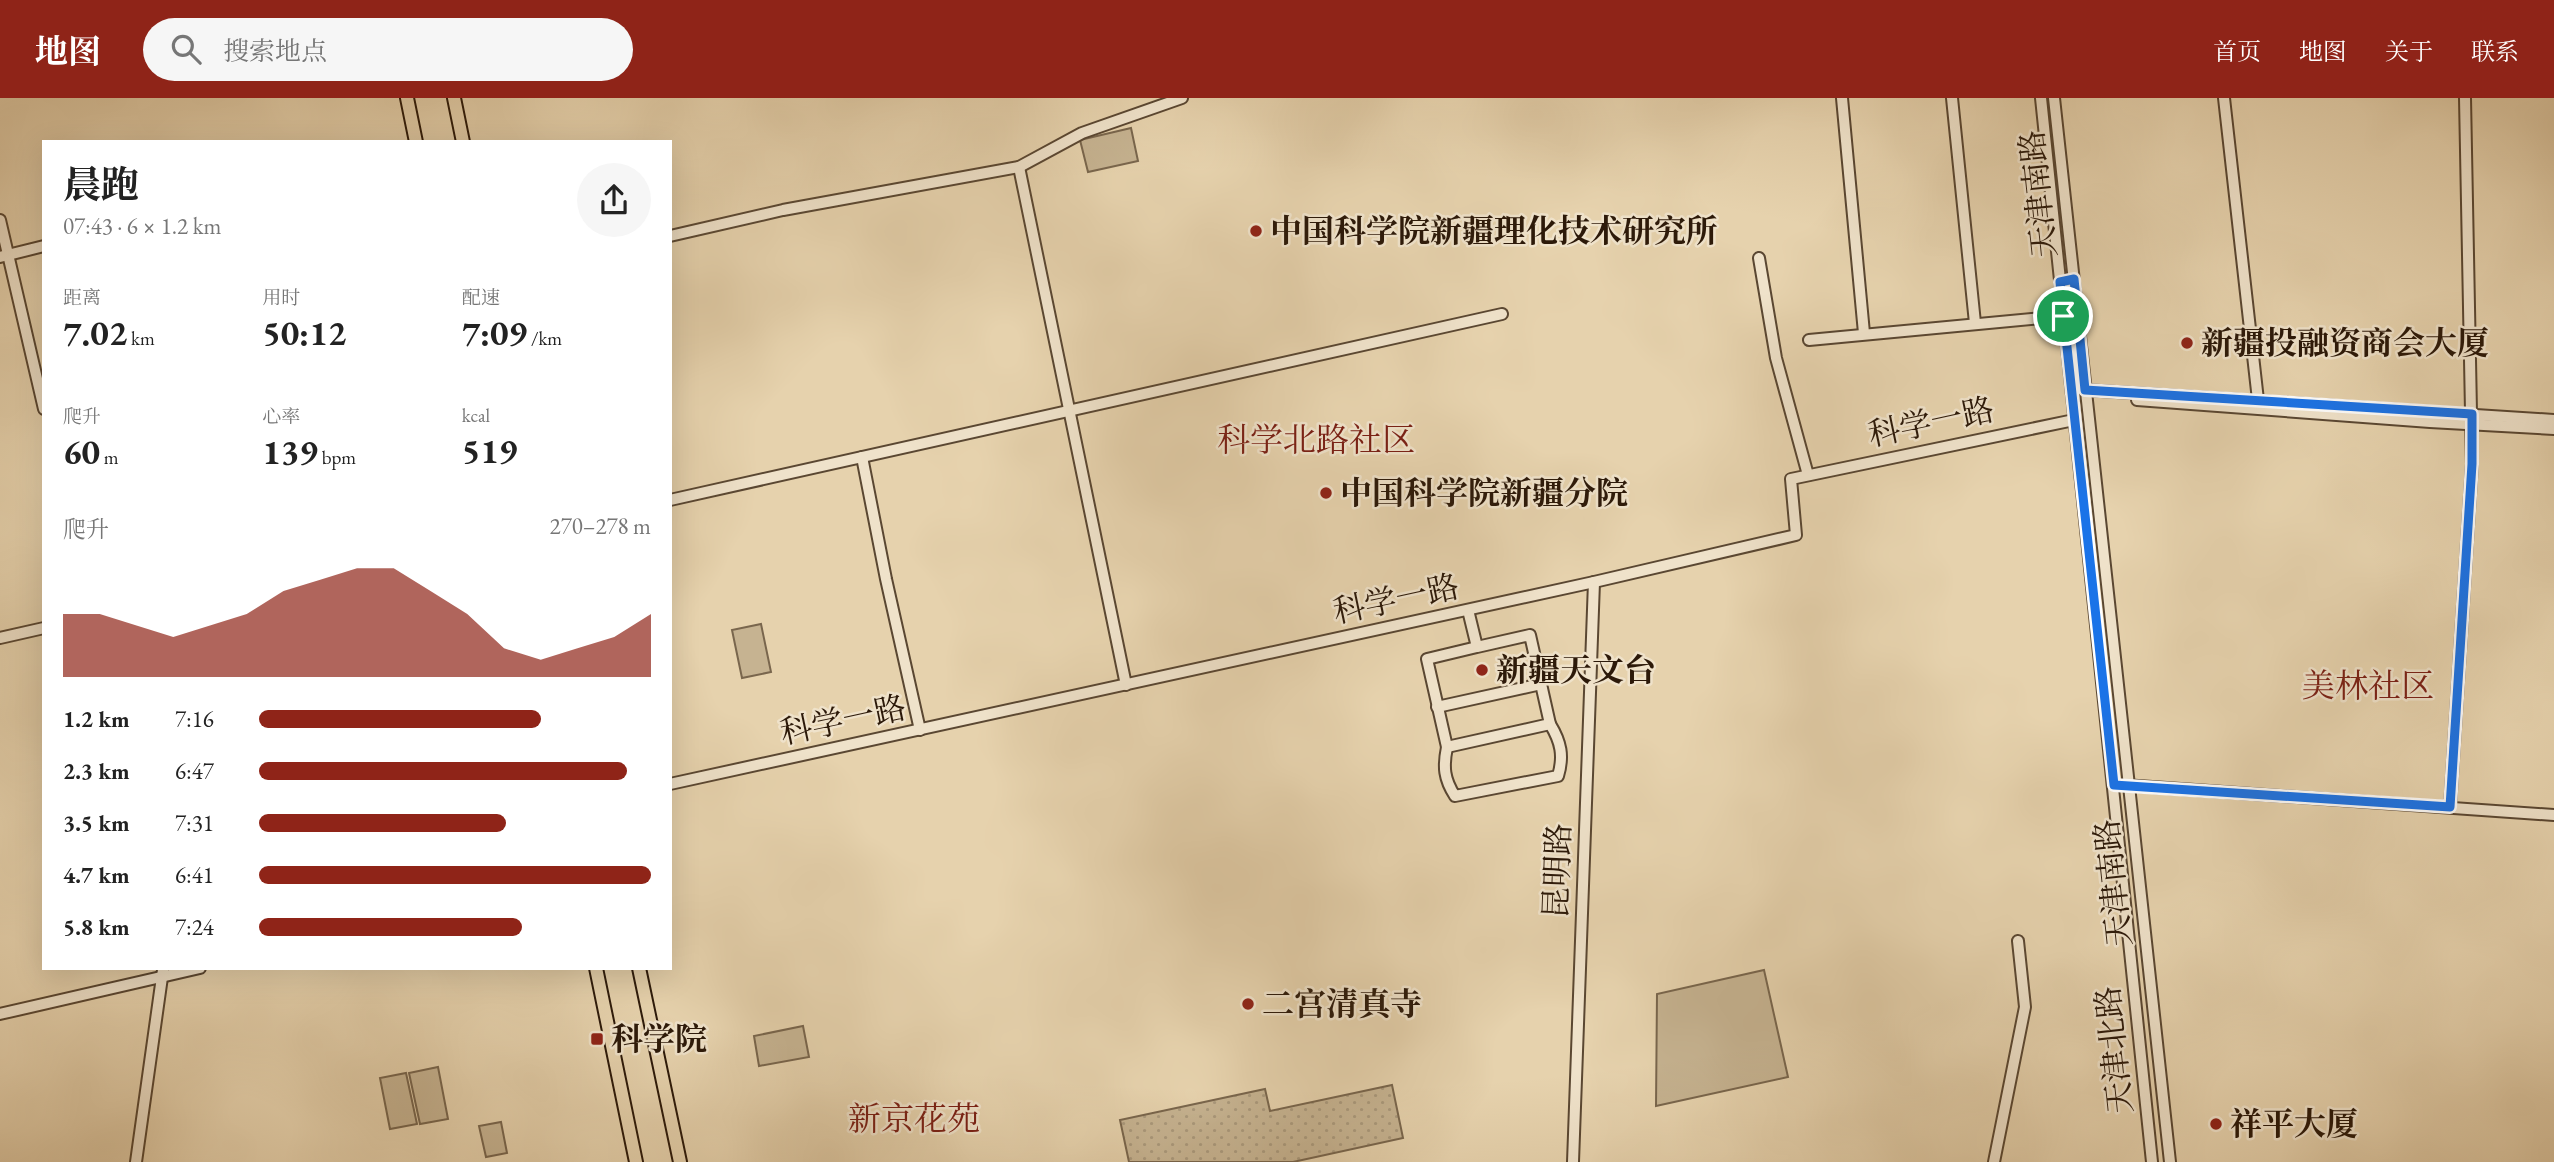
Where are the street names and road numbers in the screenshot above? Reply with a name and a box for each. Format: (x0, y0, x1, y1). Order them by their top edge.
street label: 天津南路 (2010, 128, 2066, 260)
street label: 科学一路 (1864, 388, 1998, 456)
street label: 科学一路 (1329, 565, 1463, 633)
street label: 科学一路 (776, 686, 910, 754)
street label: 天津南路 (2085, 817, 2141, 949)
street label: 昆明路 (1534, 822, 1580, 920)
street label: 天津北路 (2086, 984, 2142, 1116)

